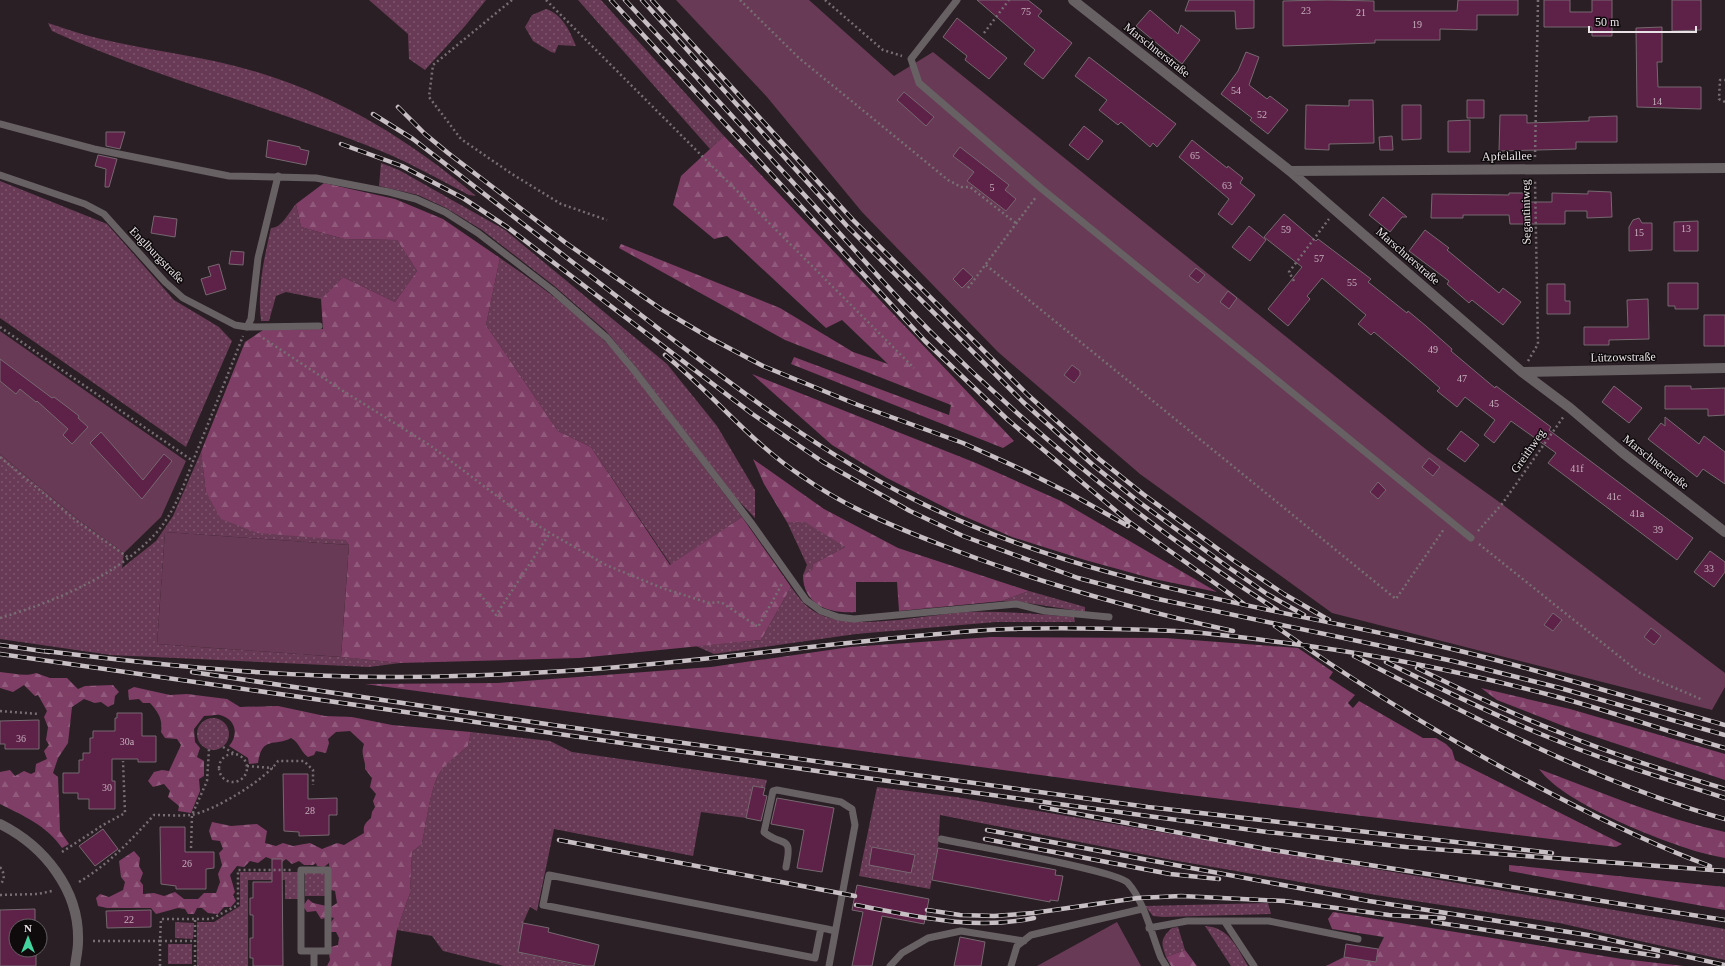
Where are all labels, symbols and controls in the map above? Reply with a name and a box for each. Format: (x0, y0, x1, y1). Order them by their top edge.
house number: 23 (1301, 5, 1311, 16)
house number: 75 (1021, 6, 1031, 17)
house number: 21 (1356, 7, 1366, 18)
scale bar (1589, 8, 1696, 34)
text: 50 m (1595, 15, 1620, 29)
house number: 19 (1412, 19, 1422, 30)
street label: Marschnerstraße (1121, 20, 1193, 80)
house number: 54 (1231, 85, 1241, 96)
house number: 14 (1652, 96, 1662, 107)
house number: 52 (1257, 109, 1267, 120)
street label: Apfelallee (1482, 149, 1532, 163)
house number: 65 (1190, 150, 1200, 161)
street label: Segantiniweg (1518, 179, 1534, 245)
house number: 63 (1222, 180, 1232, 191)
house number: 5 (990, 182, 995, 193)
house number: 13 (1681, 223, 1691, 234)
street label: Englburgstraße (127, 224, 187, 286)
house number: 59 (1281, 224, 1291, 235)
street label: Marschnerstraße (1373, 224, 1443, 288)
house number: 15 (1634, 227, 1644, 238)
house number: 57 (1314, 253, 1324, 264)
house number: 55 (1347, 277, 1357, 288)
house number: 49 (1428, 344, 1438, 355)
street label: Lützowstraße (1590, 349, 1656, 365)
house number: 47 (1457, 373, 1467, 384)
house number: 45 (1489, 398, 1499, 409)
street label: Greithweg (1508, 426, 1548, 476)
street label: Marschnerstraße (1620, 432, 1692, 492)
house number: 41f (1570, 463, 1584, 474)
house number: 41c (1607, 491, 1622, 502)
house number: 41a (1630, 508, 1645, 519)
house number: 39 (1653, 524, 1663, 535)
house number: 33 (1704, 563, 1714, 574)
house number: 36 (16, 733, 26, 744)
house number: 30a (120, 736, 135, 747)
house number: 30 (102, 782, 112, 793)
house number: 28 (305, 805, 315, 816)
house number: 26 (182, 858, 192, 869)
house number: 22 (124, 914, 134, 925)
north arrow (8, 918, 48, 958)
text: N (24, 922, 32, 934)

